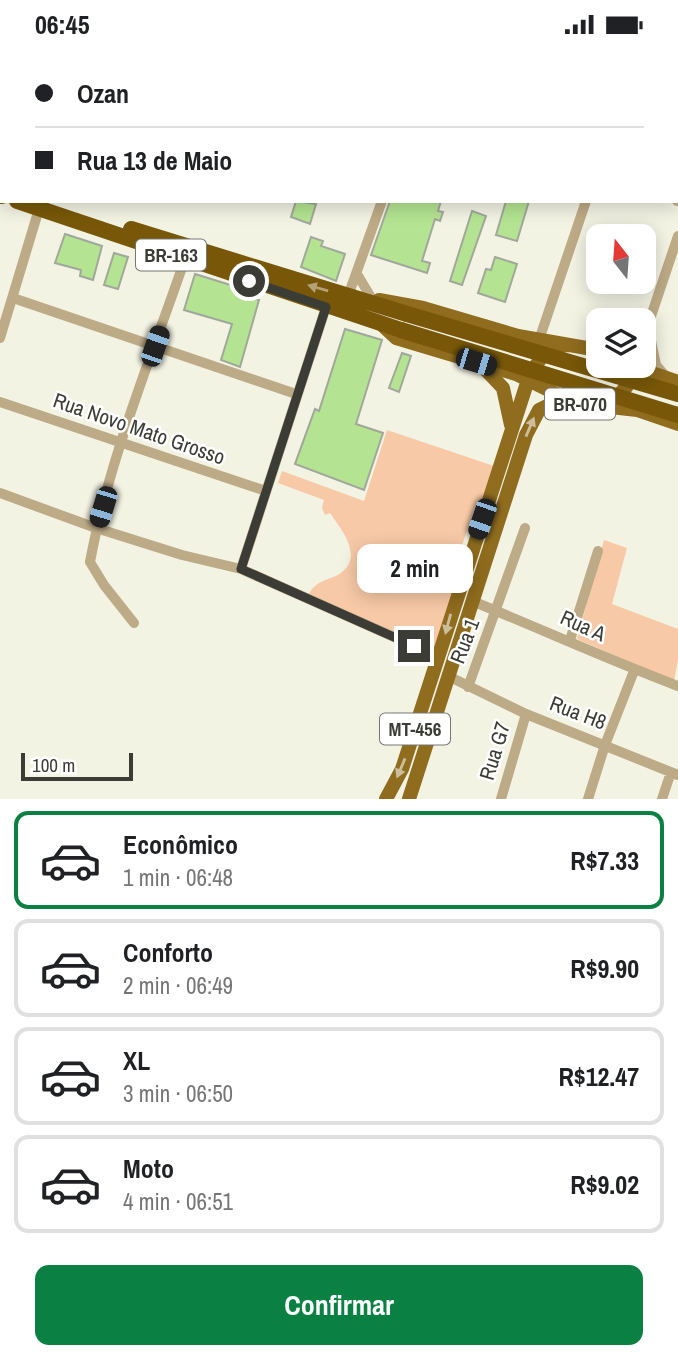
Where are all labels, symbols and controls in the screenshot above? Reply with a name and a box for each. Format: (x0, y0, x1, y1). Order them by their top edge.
text: 06:45 (35, 7, 90, 42)
text: Ozan (77, 76, 129, 111)
text: Rua 13 de Maio (77, 143, 232, 178)
north arrow (586, 224, 656, 294)
map controls (586, 224, 656, 378)
road number: BR-163 (136, 239, 206, 271)
route start (233, 265, 265, 297)
one-way arrow (307, 283, 328, 293)
button: layers (586, 308, 656, 378)
car (139, 323, 172, 369)
car (453, 346, 500, 378)
street label: Rua Novo Mato Grosso (49, 386, 229, 472)
road number: BR-070 (545, 389, 615, 419)
one-way arrow (524, 417, 536, 437)
car (87, 484, 120, 530)
car (466, 496, 499, 542)
callout: 2 min (356, 545, 472, 593)
text: 2 min (390, 553, 440, 584)
street label: Rua A (556, 603, 611, 649)
one-way arrow (442, 614, 452, 635)
street label: Rua 1 (443, 614, 486, 667)
route end (398, 630, 430, 662)
street label: Rua H8 (546, 689, 611, 737)
road number: MT-456 (380, 713, 450, 744)
street label: Rua G7 (472, 718, 517, 783)
scale bar (21, 750, 133, 782)
text: 100 m (32, 752, 75, 778)
one-way arrow (395, 758, 407, 778)
text: Econômico (123, 827, 238, 862)
icon: car (39, 829, 102, 892)
text: R$7.33 (570, 843, 639, 878)
text: 1 min · 06:48 (123, 862, 233, 893)
text: Conforto (123, 935, 213, 970)
icon: car (39, 937, 102, 1000)
text: R$9.90 (570, 951, 639, 986)
text: 2 min · 06:49 (123, 970, 233, 1001)
text: XL (123, 1043, 150, 1078)
icon: car (39, 1045, 102, 1108)
text: R$12.47 (558, 1059, 639, 1094)
text: 3 min · 06:50 (123, 1078, 233, 1109)
text: Moto (123, 1151, 174, 1186)
icon: car (39, 1153, 102, 1216)
text: R$9.02 (570, 1167, 639, 1202)
text: 4 min · 06:51 (123, 1186, 233, 1217)
button: Confirmar (35, 1265, 643, 1345)

